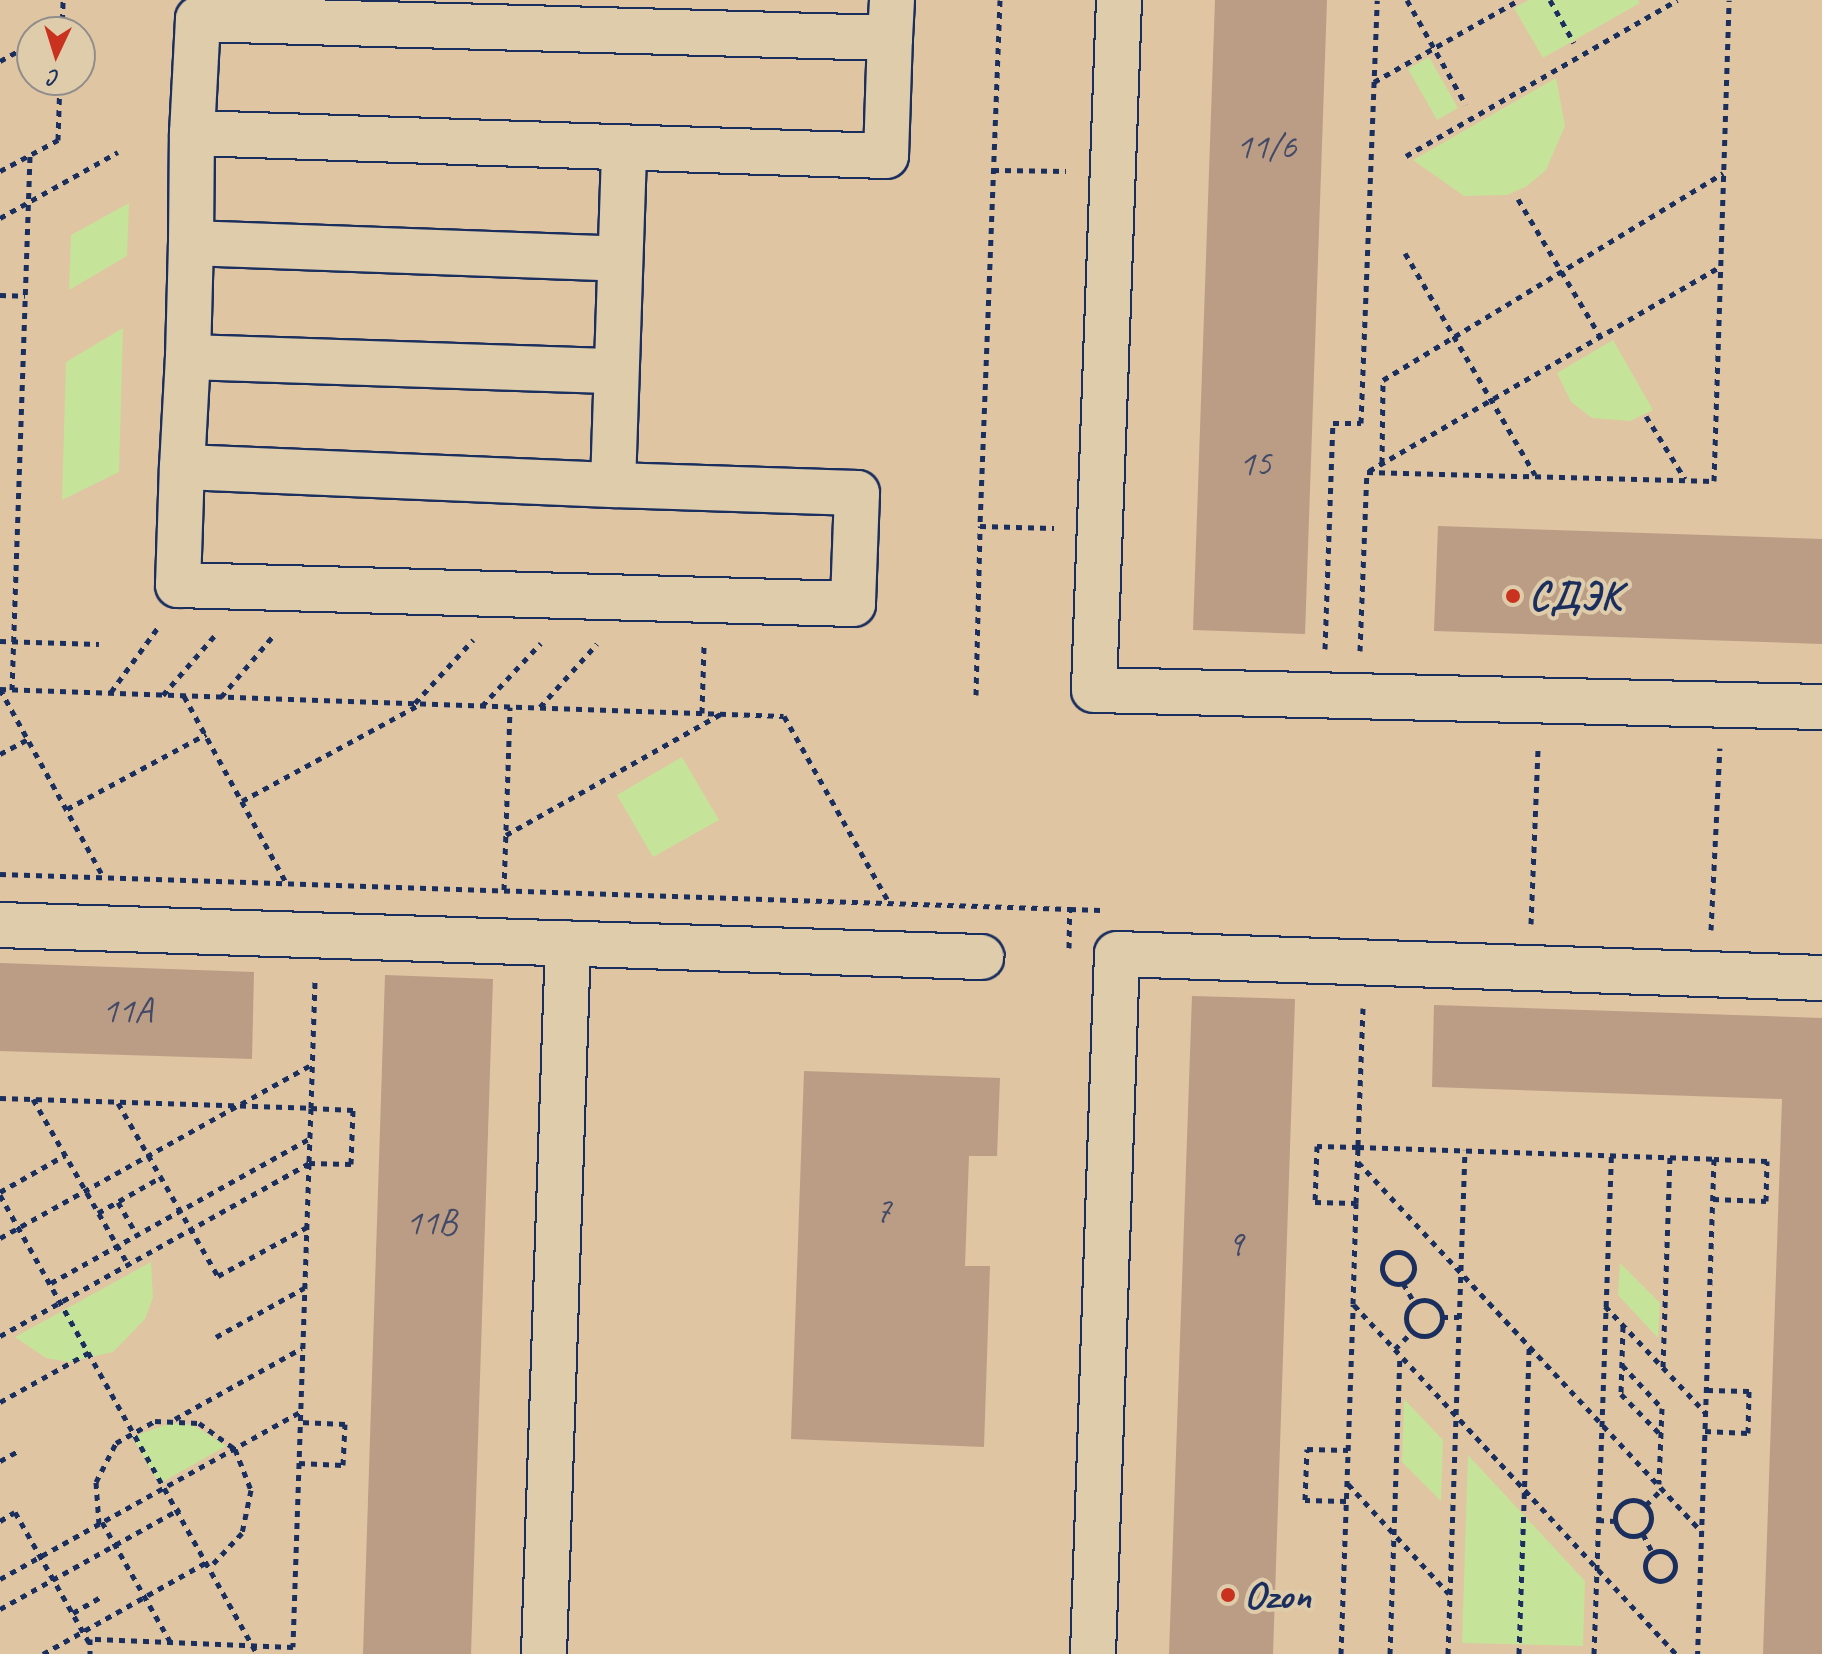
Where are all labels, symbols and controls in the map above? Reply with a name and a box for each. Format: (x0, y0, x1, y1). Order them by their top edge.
north arrow (16, 16, 96, 96)
text: С (48, 64, 61, 92)
house number: 11/6 (1236, 125, 1296, 169)
house number: 15 (1239, 442, 1271, 486)
place label: СДЭК (1529, 572, 1621, 620)
marker: СДЭК (1504, 587, 1522, 605)
house number: 11А (102, 989, 152, 1033)
house number: 7 (875, 1189, 891, 1233)
house number: 11В (406, 1201, 456, 1245)
house number: 9 (1227, 1222, 1243, 1266)
place label: Ozon (1244, 1571, 1311, 1619)
marker: Ozon (1219, 1586, 1237, 1604)

